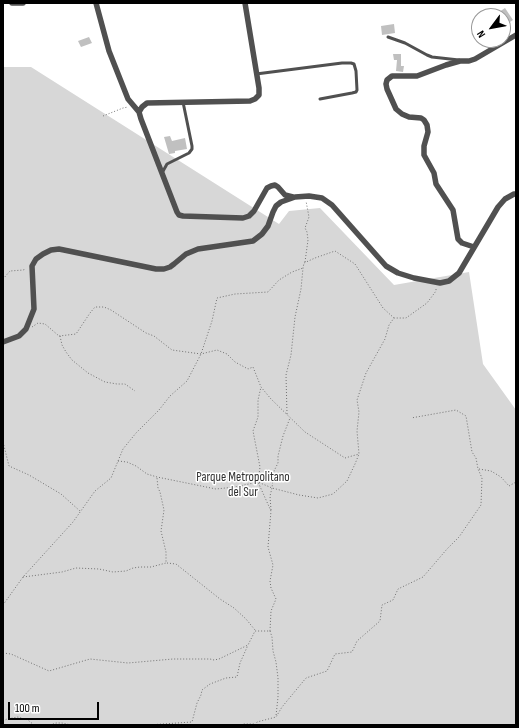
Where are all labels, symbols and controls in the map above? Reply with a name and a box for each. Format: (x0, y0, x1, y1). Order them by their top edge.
north arrow (471, 8, 511, 48)
text: N (474, 28, 488, 40)
park label: Parque Metropolitano del Sur (196, 470, 290, 501)
scale bar (10, 694, 101, 720)
text: 100 m (15, 701, 40, 716)

